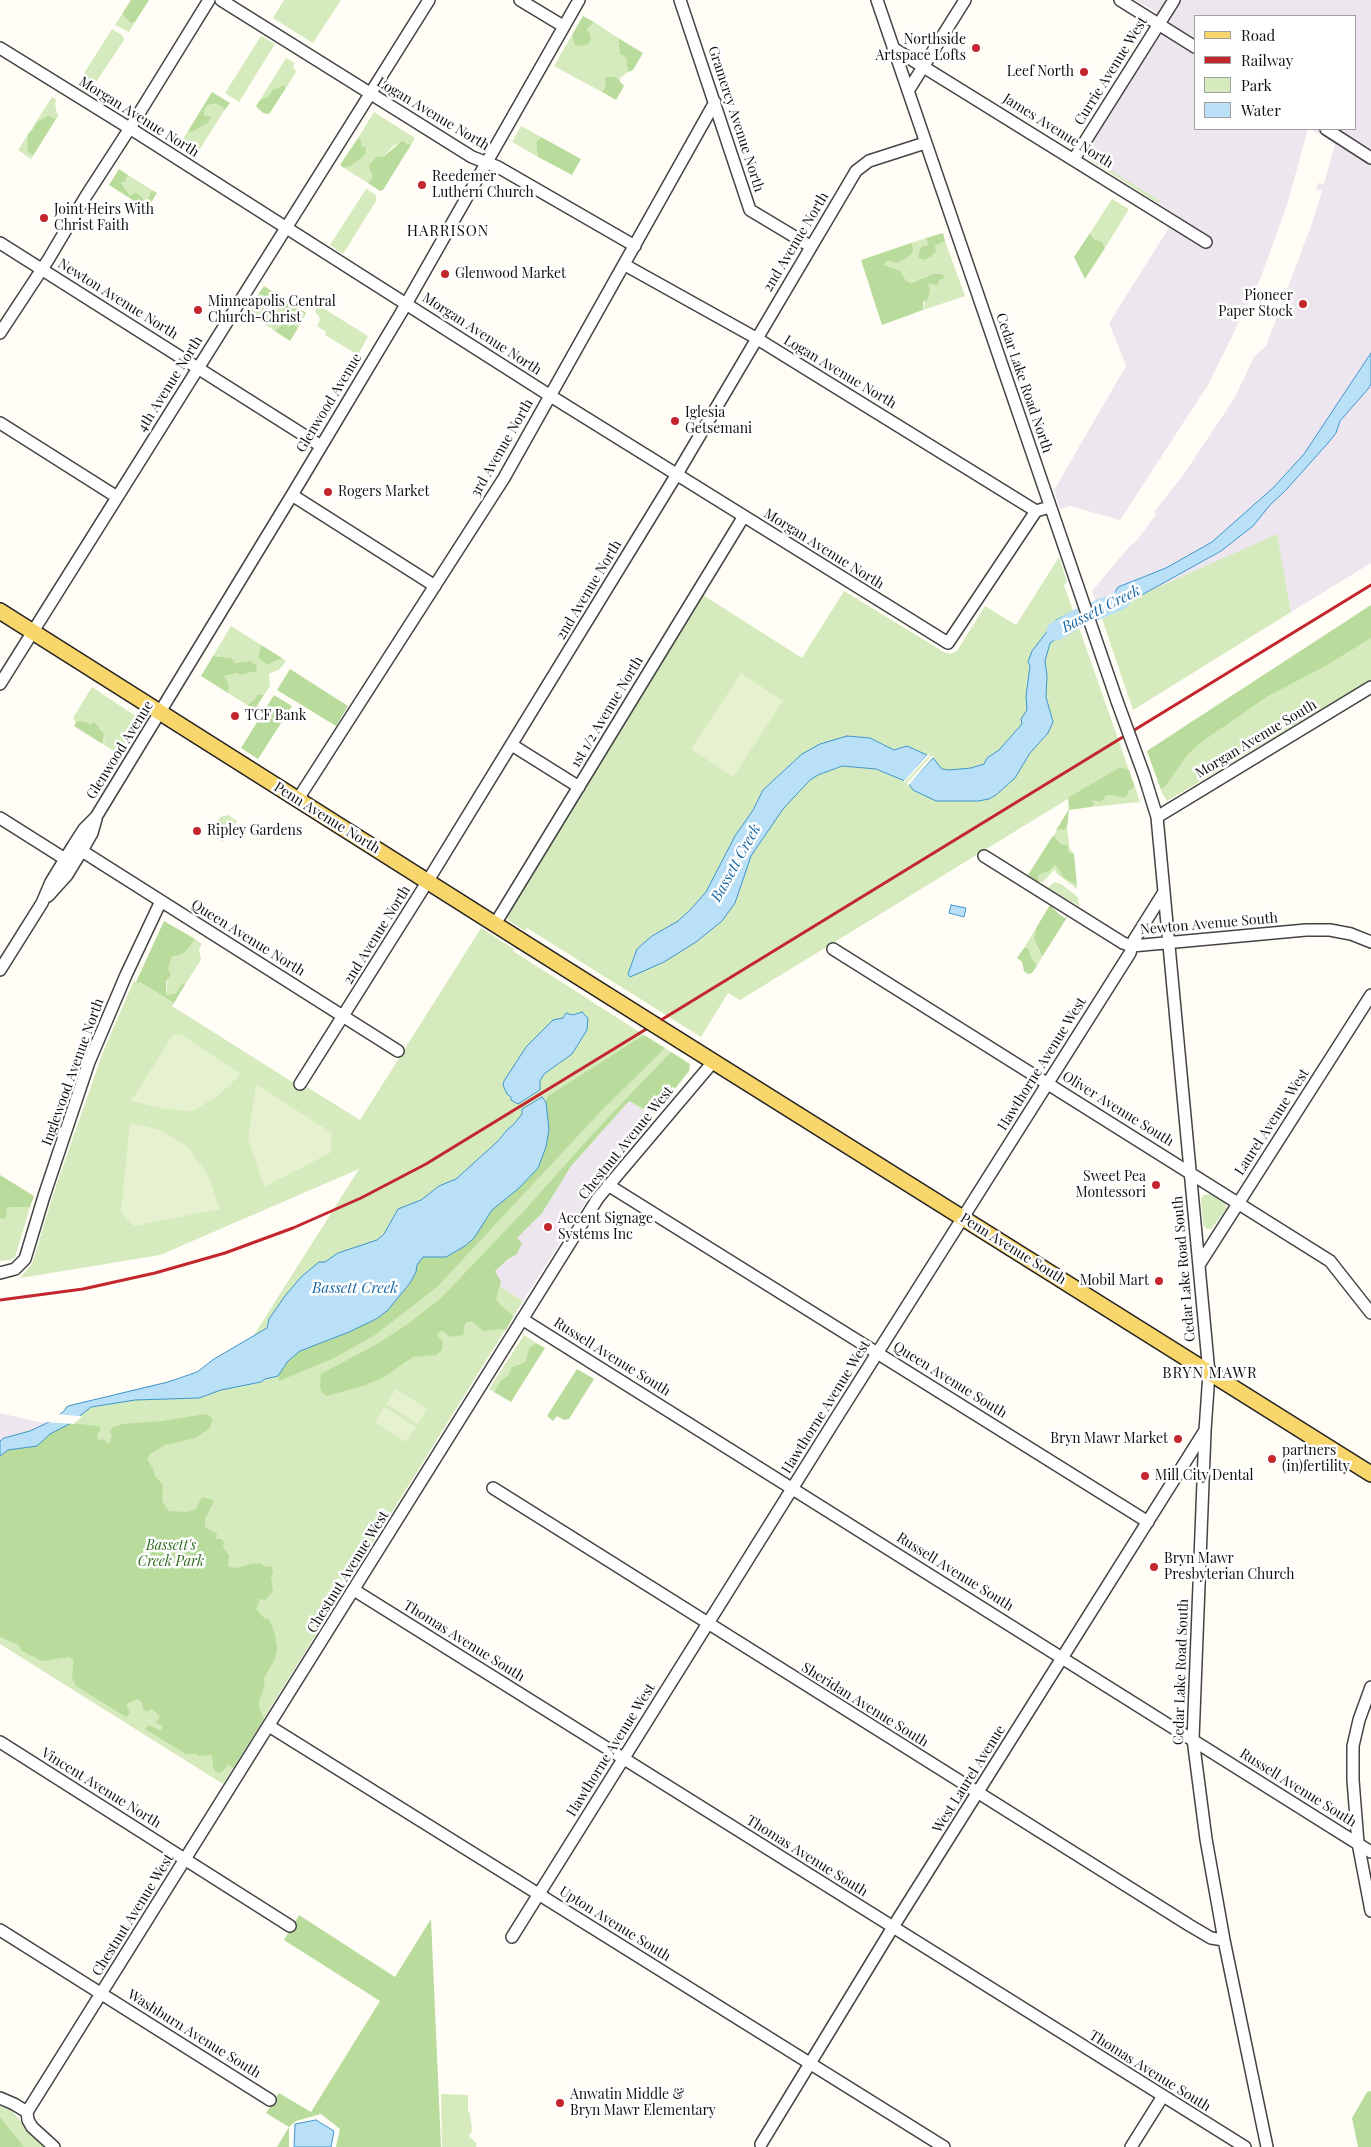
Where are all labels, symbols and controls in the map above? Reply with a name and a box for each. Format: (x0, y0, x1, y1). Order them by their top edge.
street label: Currie Avenue West (1071, 14, 1151, 128)
legend (1194, 15, 1356, 130)
text: Road (1241, 25, 1275, 45)
place label: Northside Artspace Lofts (875, 32, 966, 64)
marker: Northside Artspace Lofts (970, 42, 982, 54)
street label: Gramercy Avenue North (704, 44, 768, 194)
text: Railway (1241, 50, 1293, 70)
place label: Leef North (1007, 64, 1074, 80)
marker: Leef North (1078, 66, 1090, 78)
street label: Morgan Avenue North (76, 73, 202, 161)
street label: Logan Avenue North (374, 74, 492, 154)
text: Park (1241, 75, 1272, 95)
street label: James Avenue North (1000, 90, 1116, 172)
text: Water (1241, 100, 1281, 120)
place label: Reedemer Luthern Church (432, 169, 534, 202)
marker: Reedemer Luthern Church (416, 179, 428, 191)
street label: 2nd Avenue North (760, 189, 832, 295)
place label: Joint Heirs With Christ Faith (54, 202, 154, 234)
marker: Joint Heirs With Christ Faith (38, 212, 50, 224)
district label: HARRISON (406, 222, 490, 240)
street label: Newton Avenue North (55, 255, 181, 343)
place label: Glenwood Market (455, 266, 566, 282)
marker: Glenwood Market (439, 268, 451, 280)
place label: Pioneer Paper Stock (1218, 288, 1293, 321)
street label: Morgan Avenue North (419, 289, 545, 379)
place label: Minneapolis Central Church-Christ (208, 294, 336, 326)
marker: Pioneer Paper Stock (1297, 298, 1309, 310)
marker: Minneapolis Central Church-Christ (192, 304, 204, 316)
street label: Cedar Lake Road North (992, 311, 1056, 455)
street label: Logan Avenue North (781, 332, 899, 412)
street label: 4th Avenue North (134, 333, 206, 435)
street label: Glenwood Avenue (293, 350, 365, 456)
street label: 3rd Avenue North (467, 396, 537, 500)
place label: Iglesia Getsemani (685, 405, 752, 438)
marker: Iglesia Getsemani (669, 415, 681, 427)
place label: Rogers Market (338, 484, 429, 500)
marker: Rogers Market (322, 486, 334, 498)
street label: Morgan Avenue North (761, 505, 887, 593)
street label: 2nd Avenue North (553, 537, 625, 643)
water label: Bassett Creek (1059, 582, 1143, 636)
street label: 1st 1/2 Avenue North (567, 653, 647, 771)
street label: Morgan Avenue South (1192, 696, 1320, 782)
street label: Glenwood Avenue (83, 698, 157, 802)
place label: TCF Bank (245, 708, 307, 724)
marker: TCF Bank (229, 710, 241, 722)
street label: Penn Avenue North (271, 779, 383, 857)
water label: Bassett Creek (707, 821, 765, 905)
place label: Ripley Gardens (207, 823, 302, 839)
marker: Ripley Gardens (191, 825, 203, 837)
street label: 2nd Avenue North (340, 883, 414, 987)
street label: Queen Avenue North (188, 896, 308, 980)
street label: Newton Avenue South (1139, 910, 1279, 938)
street label: Hawthorne Avenue West (994, 994, 1090, 1134)
street label: Inglewood Avenue North (39, 996, 107, 1148)
street label: Laurel Avenue West (1231, 1066, 1313, 1178)
street label: Oliver Avenue South (1059, 1068, 1177, 1150)
street label: Chestnut Avenue West (575, 1083, 677, 1203)
place label: Sweet Pea Montessori (1075, 1169, 1146, 1202)
marker: Sweet Pea Montessori (1150, 1179, 1162, 1191)
street label: Cedar Lake Road South (1169, 1195, 1199, 1343)
street label: Penn Avenue South (957, 1210, 1069, 1288)
place label: Accent Signage Systems Inc (558, 1211, 653, 1244)
marker: Accent Signage Systems Inc (542, 1221, 554, 1233)
place label: Mobil Mart (1080, 1273, 1149, 1289)
marker: Mobil Mart (1153, 1275, 1165, 1287)
water label: Bassett Creek (312, 1279, 398, 1297)
street label: Russell Avenue South (551, 1314, 673, 1400)
street label: Hawthorne Avenue West (778, 1337, 874, 1477)
street label: Queen Avenue South (890, 1338, 1010, 1422)
district label: BRYN MAWR (1161, 1364, 1259, 1382)
place label: Bryn Mawr Market (1050, 1431, 1168, 1447)
marker: Bryn Mawr Market (1172, 1433, 1184, 1445)
place label: partners (in)fertility (1282, 1443, 1350, 1475)
marker: partners (in)fertility (1266, 1453, 1278, 1465)
place label: Mill City Dental (1155, 1468, 1254, 1484)
marker: Mill City Dental (1139, 1470, 1151, 1482)
street label: Chestnut Avenue West (304, 1508, 392, 1636)
street label: Russell Avenue South (894, 1529, 1016, 1615)
park label: Bassett's Creek Park (138, 1538, 204, 1570)
place label: Bryn Mawr Presbyterian Church (1164, 1551, 1294, 1584)
marker: Bryn Mawr Presbyterian Church (1148, 1561, 1160, 1573)
street label: Thomas Avenue South (400, 1597, 528, 1685)
street label: Cedar Lake Road South (1170, 1598, 1192, 1746)
street label: Sheridan Avenue South (798, 1659, 932, 1751)
street label: Hawthorne Avenue West (563, 1680, 659, 1820)
street label: West Laurel Avenue (929, 1722, 1009, 1836)
street label: Vincent Avenue North (38, 1744, 164, 1832)
street label: Russell Avenue South (1237, 1745, 1359, 1831)
street label: Thomas Avenue South (743, 1812, 871, 1900)
street label: Chestnut Avenue West (89, 1851, 177, 1979)
street label: Upton Avenue South (556, 1883, 674, 1965)
street label: Washburn Avenue South (124, 1986, 264, 2082)
street label: Thomas Avenue South (1086, 2027, 1214, 2115)
place label: Anwatin Middle & Bryn Mawr Elementary (570, 2087, 716, 2120)
marker: Anwatin Middle & Bryn Mawr Elementary (554, 2097, 566, 2109)

